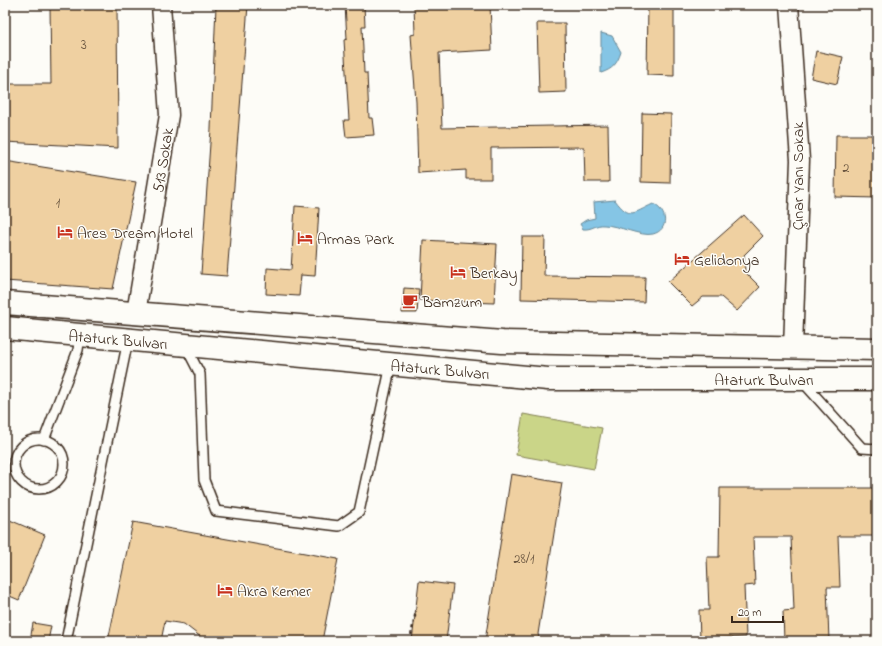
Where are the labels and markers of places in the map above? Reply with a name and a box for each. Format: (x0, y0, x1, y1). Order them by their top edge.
place label: Ares Dream Hotel (77, 222, 193, 246)
hotel icon: Ares Dream Hotel (56, 223, 74, 241)
place label: Armas Park (317, 228, 395, 252)
hotel icon: Armas Park (296, 229, 314, 247)
place label: Gelidonya (694, 249, 760, 273)
hotel icon: Gelidonya (673, 250, 691, 268)
place label: Berkay (469, 262, 518, 286)
hotel icon: Berkay (449, 263, 467, 281)
place label: Bamzum (421, 291, 482, 315)
cafe icon: Bamzum (401, 292, 419, 310)
place label: Akra Kemer (237, 580, 311, 604)
hotel icon: Akra Kemer (216, 581, 234, 599)

